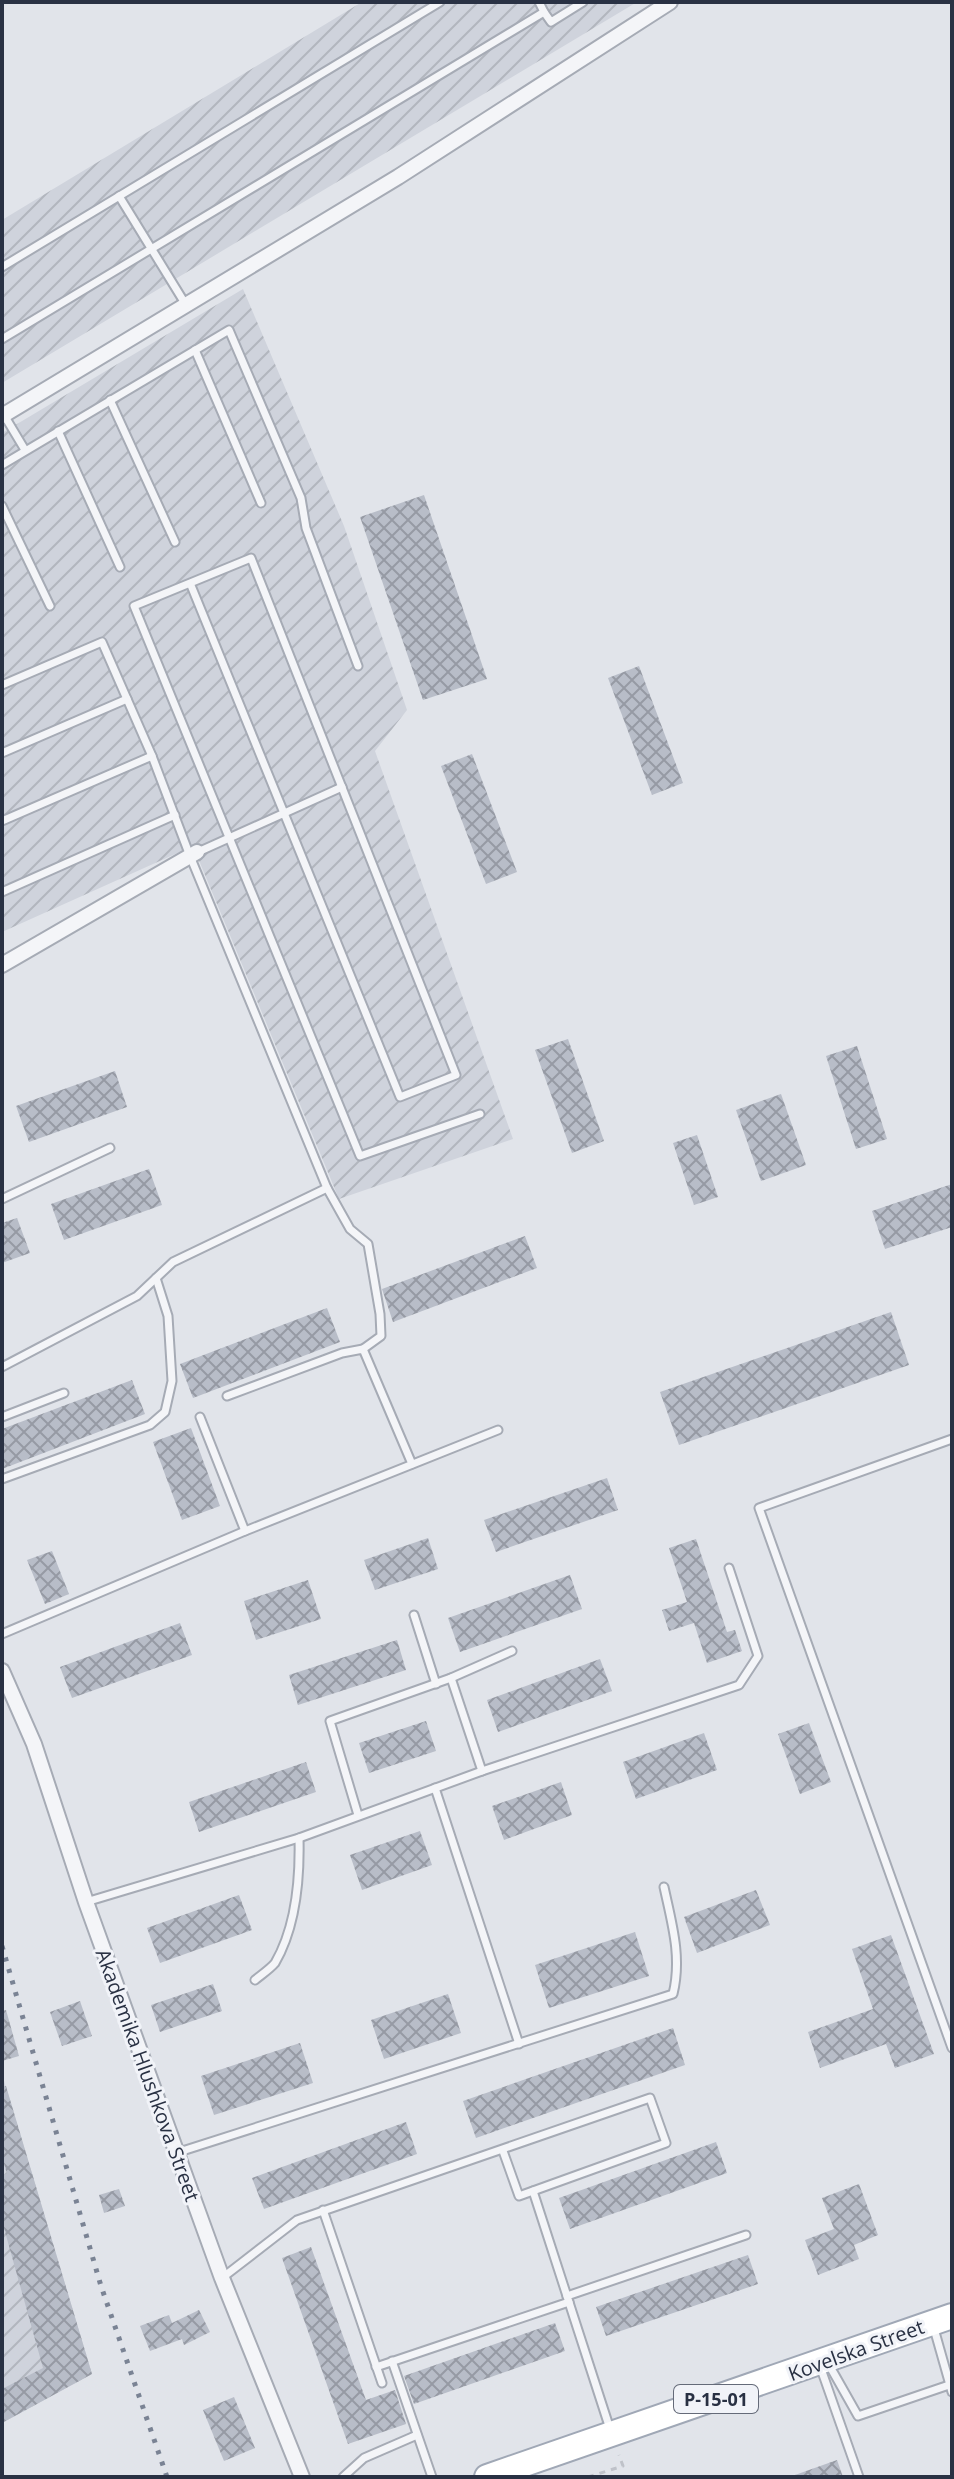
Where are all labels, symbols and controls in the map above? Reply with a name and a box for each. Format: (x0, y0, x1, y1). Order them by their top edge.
street label: Akademika Hlushkova Street (90, 1945, 206, 2205)
street label: Kovelska Street (784, 2313, 928, 2387)
road number: Р-15-01 (674, 2385, 758, 2413)

